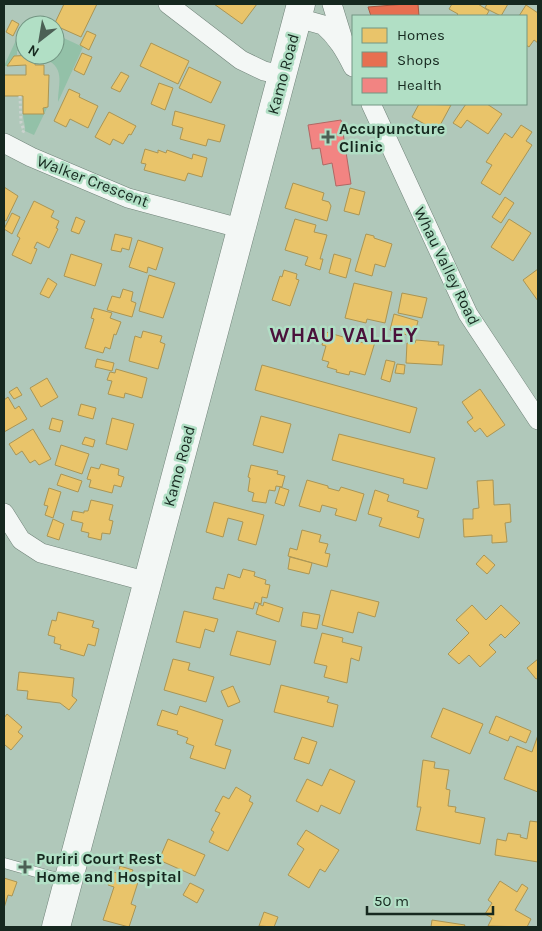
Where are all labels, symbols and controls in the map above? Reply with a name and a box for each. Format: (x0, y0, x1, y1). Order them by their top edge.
north arrow (15, 15, 65, 65)
legend (352, 15, 527, 105)
text: Homes (397, 26, 445, 44)
street label: Kamo Road (263, 32, 303, 116)
text: N (25, 41, 42, 61)
text: Shops (397, 51, 440, 69)
text: Health (397, 76, 442, 94)
place label: Accupuncture Clinic (339, 119, 445, 156)
marker: Accupuncture Clinic (321, 130, 335, 144)
street label: Walker Crescent (34, 151, 152, 211)
street label: Whau Valley Road (410, 204, 484, 328)
district label: WHAU VALLEY (270, 323, 418, 347)
street label: Kamo Road (159, 424, 199, 508)
place label: Puriri Court Rest Home and Hospital (36, 849, 182, 886)
marker: Puriri Court Rest Home and Hospital (18, 860, 32, 874)
scale bar (367, 884, 493, 916)
text: 50 m (374, 892, 409, 910)

